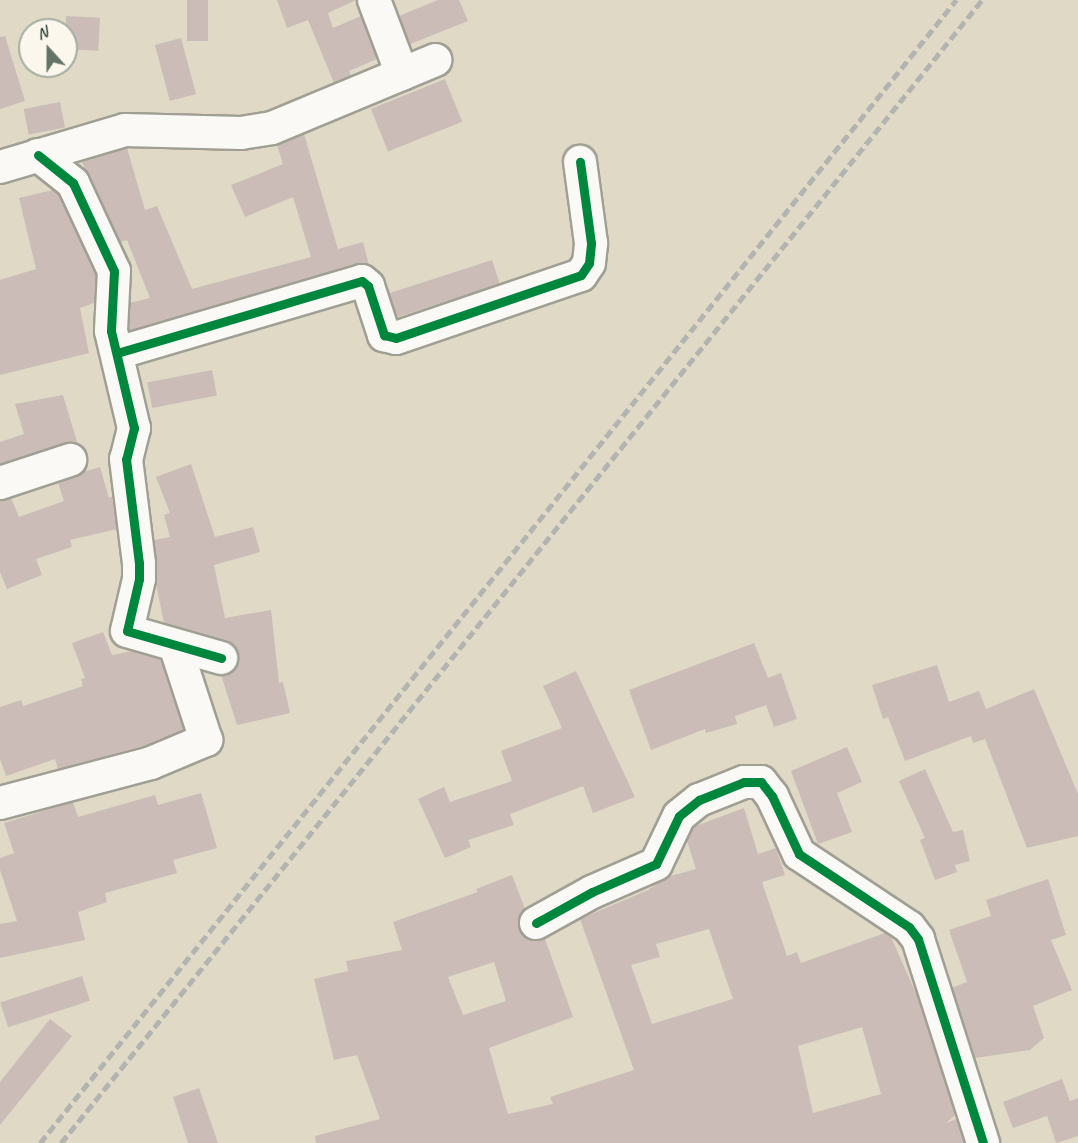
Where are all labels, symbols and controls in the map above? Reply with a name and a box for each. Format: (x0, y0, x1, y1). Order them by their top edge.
north arrow (18, 18, 78, 78)
text: N (34, 22, 50, 44)

